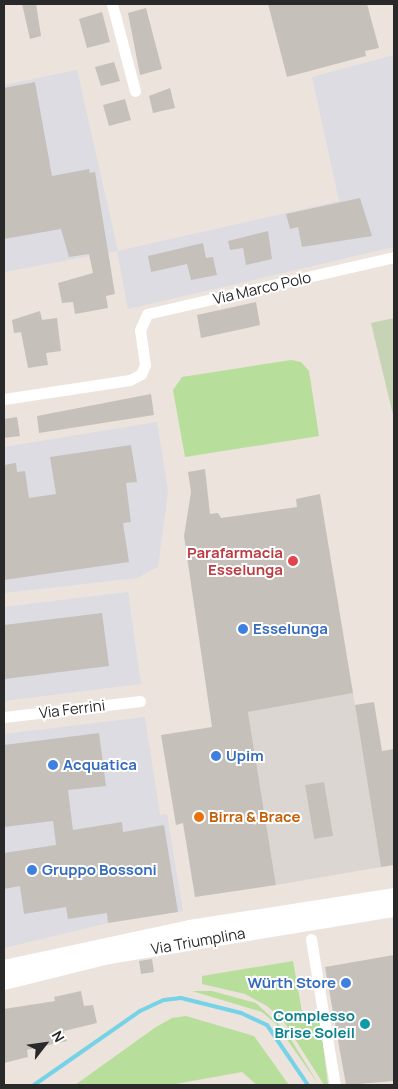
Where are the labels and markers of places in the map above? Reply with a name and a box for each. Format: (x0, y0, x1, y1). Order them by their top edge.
place label: Parafarmacia Esselunga (187, 543, 283, 578)
marker: Parafarmacia Esselunga (287, 555, 299, 567)
place label: Esselunga (253, 620, 328, 638)
marker: Esselunga (237, 623, 249, 635)
place label: Upim (226, 747, 264, 765)
marker: Upim (210, 750, 222, 762)
place label: Acquatica (63, 756, 137, 774)
marker: Acquatica (47, 759, 59, 771)
place label: Birra & Brace (209, 808, 300, 826)
marker: Birra & Brace (193, 811, 205, 823)
place label: Gruppo Bossoni (42, 861, 157, 879)
marker: Gruppo Bossoni (26, 864, 38, 876)
place label: Würth Store (247, 974, 336, 992)
marker: Würth Store (340, 977, 352, 989)
place label: Complesso Brise Soleil (273, 1006, 355, 1041)
marker: Complesso Brise Soleil (359, 1018, 371, 1030)

